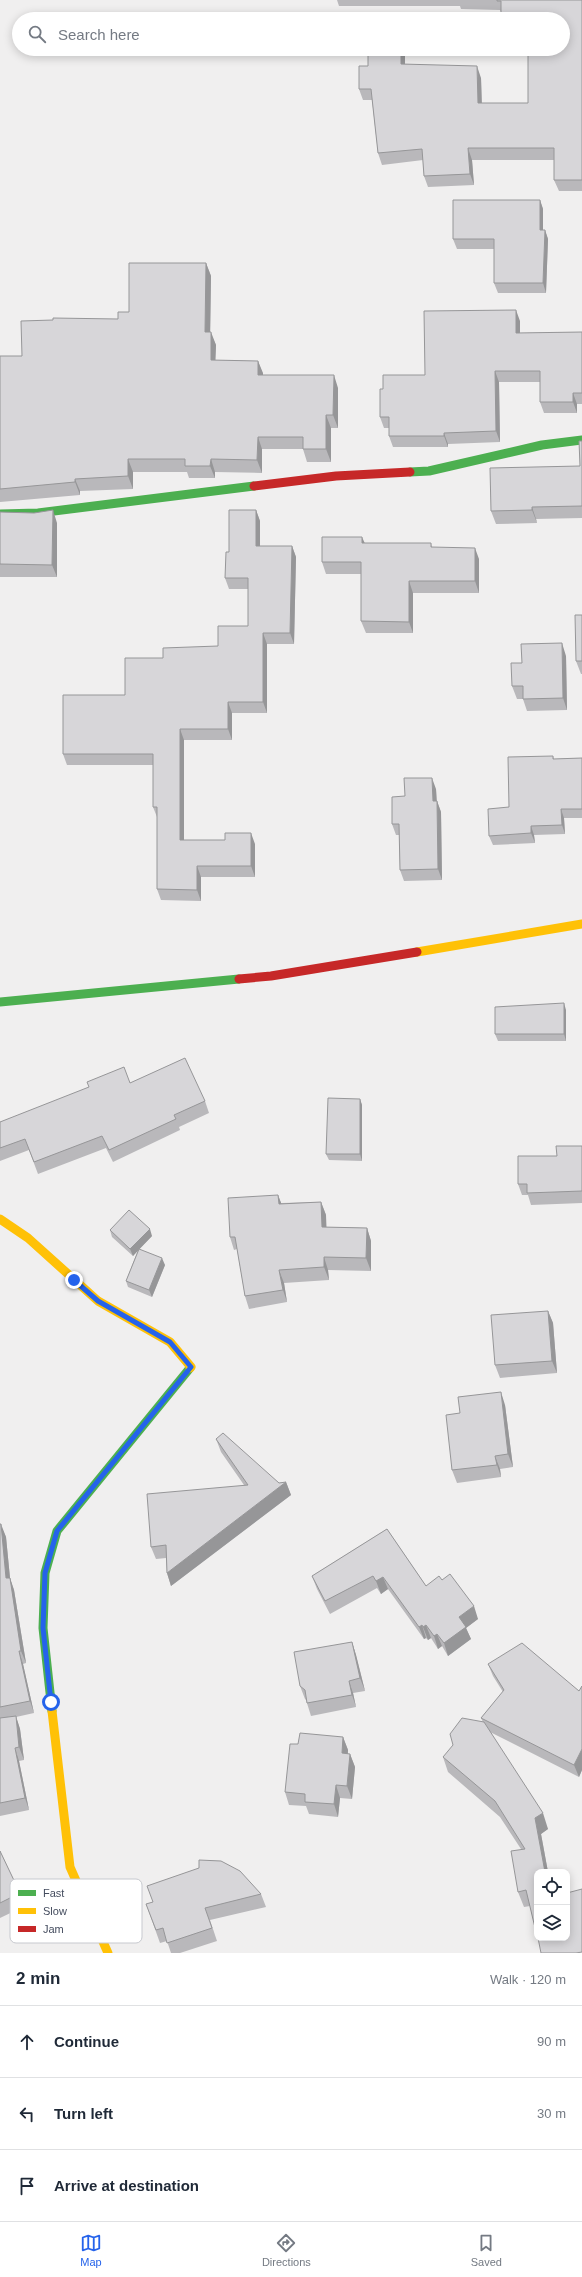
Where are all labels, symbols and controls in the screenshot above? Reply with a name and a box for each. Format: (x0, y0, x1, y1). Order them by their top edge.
search box (12, 12, 570, 56)
icon: search (26, 23, 48, 45)
text: Search here (58, 26, 140, 43)
route end (65, 1271, 83, 1289)
route start (42, 1693, 60, 1711)
map controls (534, 1869, 570, 1941)
button: locate (534, 1869, 570, 1905)
legend (10, 1879, 142, 1943)
text: Fast (43, 1887, 64, 1899)
text: Slow (43, 1905, 67, 1917)
button: layers (534, 1905, 570, 1941)
text: Jam (43, 1923, 64, 1935)
text: 2 min (16, 1969, 60, 1988)
text: Walk · 120 m (490, 1972, 566, 1987)
icon: ahead (16, 2031, 38, 2053)
text: Continue (54, 2033, 119, 2050)
text: 90 m (537, 2034, 566, 2049)
icon: left (16, 2103, 38, 2125)
text: Turn left (54, 2105, 113, 2122)
text: 30 m (537, 2106, 566, 2121)
icon: arrive (16, 2175, 38, 2197)
text: Arrive at destination (54, 2177, 199, 2194)
tab: Map (80, 2232, 102, 2268)
tab: Directions (262, 2232, 311, 2268)
tab: Saved (471, 2232, 502, 2268)

